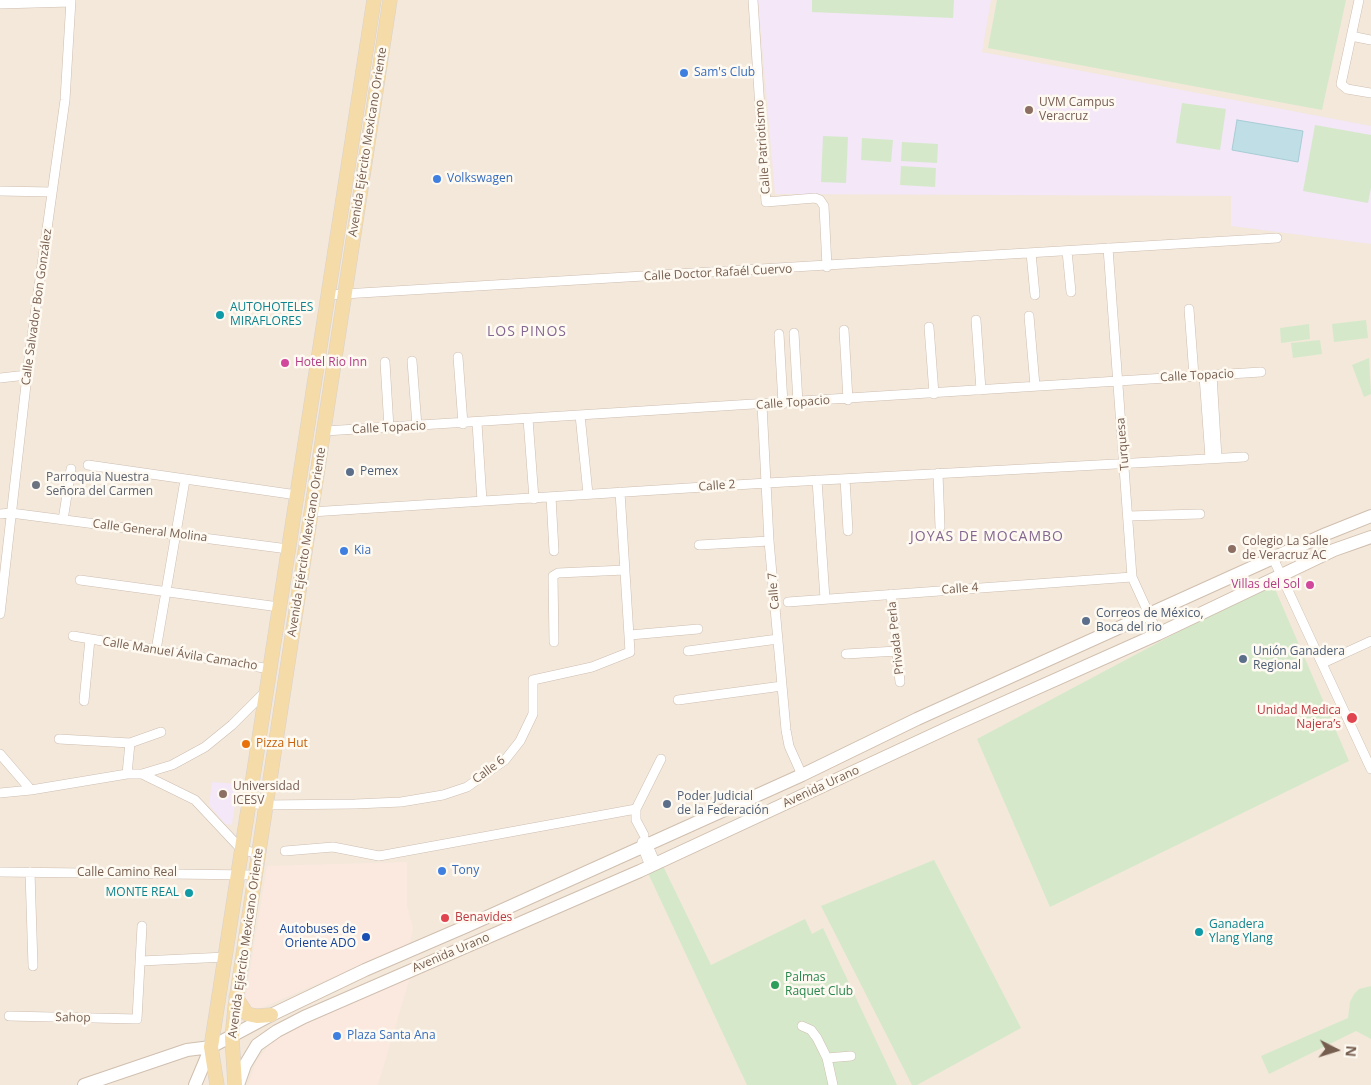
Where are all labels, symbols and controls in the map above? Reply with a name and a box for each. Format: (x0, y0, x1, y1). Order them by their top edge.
street label: Avenida Ejército Mexicano Oriente (346, 46, 390, 238)
place label: Sam's Club (694, 66, 755, 80)
marker: Sam's Club (678, 67, 690, 79)
place label: UVM Campus Veracruz (1039, 96, 1115, 124)
street label: Calle Patriotismo (753, 99, 773, 195)
marker: UVM Campus Veracruz (1023, 104, 1035, 116)
place label: Volkswagen (447, 172, 513, 186)
marker: Volkswagen (431, 173, 443, 185)
street label: Calle Salvador Bon González (19, 228, 55, 386)
street label: Calle Doctor Rafaél Cuervo (643, 262, 793, 284)
place label: AUTOHOTELES MIRAFLORES (230, 301, 313, 329)
marker: AUTOHOTELES MIRAFLORES (214, 309, 226, 321)
district label: LOS PINOS (486, 324, 568, 340)
place label: Hotel Rio Inn (295, 356, 367, 370)
marker: Hotel Rio Inn (279, 357, 291, 369)
street label: Calle Topacio (1160, 367, 1234, 385)
street label: Calle Topacio (756, 393, 830, 413)
street label: Turquesa (1114, 417, 1132, 471)
street label: Calle Topacio (352, 419, 426, 437)
street label: Avenida Ejército Mexicano Oriente (285, 446, 329, 638)
place label: Pemex (360, 465, 398, 479)
marker: Pemex (344, 466, 356, 478)
place label: Parroquia Nuestra Señora del Carmen (46, 471, 153, 499)
street label: Calle 2 (698, 478, 736, 494)
marker: Parroquia Nuestra Señora del Carmen (30, 479, 42, 491)
street label: Calle General Molina (92, 517, 208, 545)
district label: JOYAS DE MOCAMBO (908, 529, 1066, 545)
place label: Colegio La Salle de Veracruz AC (1242, 535, 1329, 563)
marker: Colegio La Salle de Veracruz AC (1226, 543, 1238, 555)
place label: Kia (354, 544, 371, 558)
marker: Kia (338, 545, 350, 557)
street label: Calle 7 (765, 572, 783, 610)
place label: Villas del Sol (1231, 578, 1300, 592)
marker: Villas del Sol (1304, 579, 1316, 591)
street label: Calle 4 (941, 581, 979, 597)
street label: Privada Perla (885, 601, 907, 675)
place label: Correos de México, Boca del rio (1096, 607, 1203, 635)
marker: Correos de México, Boca del rio (1080, 615, 1092, 627)
street label: Calle Manuel Ávila Camacho (101, 635, 259, 673)
place label: Unión Ganadera Regional (1253, 645, 1345, 673)
marker: Unión Ganadera Regional (1237, 653, 1249, 665)
place label: Unidad Medica Najera’s (1257, 704, 1341, 732)
marker: Unidad Medica Najera’s (1345, 711, 1359, 725)
place label: Pizza Hut (256, 737, 308, 751)
marker: Pizza Hut (240, 738, 252, 750)
street label: Calle 6 (470, 753, 508, 787)
street label: Avenida Urano (780, 763, 862, 811)
place label: Universidad ICESV (233, 780, 300, 808)
marker: Universidad ICESV (217, 788, 229, 800)
place label: Poder Judicial de la Federación (677, 790, 769, 818)
marker: Poder Judicial de la Federación (661, 798, 673, 810)
street label: Avenida Ejército Mexicano Oriente (226, 847, 266, 1039)
place label: Tony (452, 864, 479, 878)
marker: Tony (436, 865, 448, 877)
street label: Calle Camino Real (77, 866, 177, 880)
place label: MONTE REAL (106, 886, 179, 900)
marker: MONTE REAL (183, 887, 195, 899)
place label: Benavides (455, 911, 512, 925)
marker: Benavides (439, 912, 451, 924)
place label: Ganadera Ylang Ylang (1209, 918, 1273, 946)
place label: Autobuses de Oriente ADO (279, 923, 356, 951)
marker: Ganadera Ylang Ylang (1193, 926, 1205, 938)
street label: Avenida Urano (410, 930, 492, 976)
marker: Autobuses de Oriente ADO (360, 931, 372, 943)
place label: Palmas Raquet Club (785, 971, 853, 999)
marker: Palmas Raquet Club (769, 979, 781, 991)
street label: Sahop (55, 1010, 91, 1026)
north arrow (1311, 1025, 1361, 1075)
place label: Plaza Santa Ana (347, 1029, 436, 1043)
marker: Plaza Santa Ana (331, 1030, 343, 1042)
text: N (1341, 1045, 1361, 1058)

